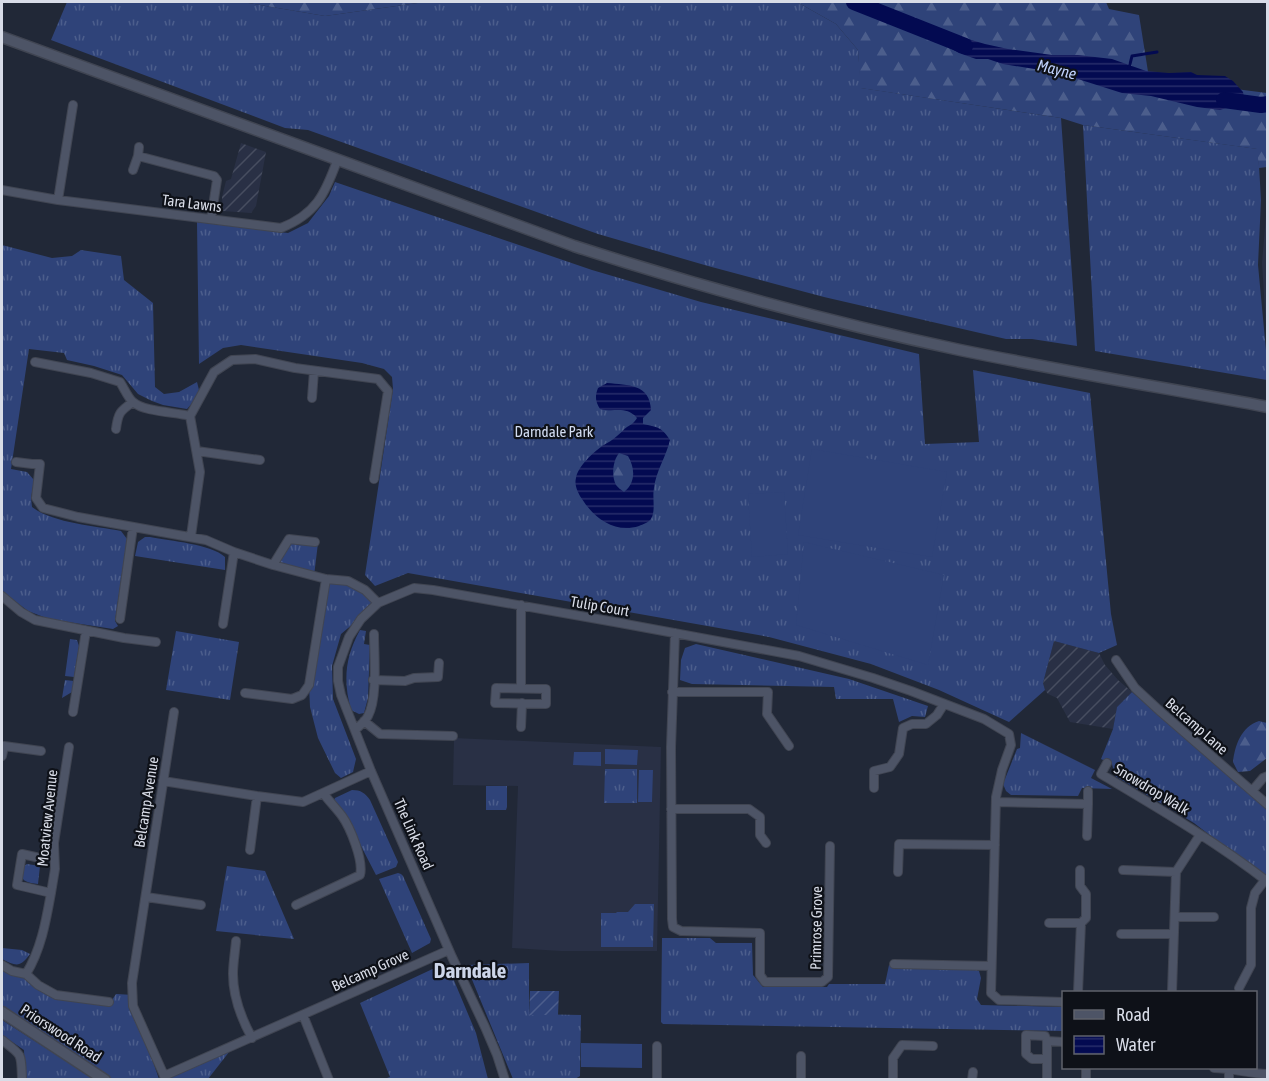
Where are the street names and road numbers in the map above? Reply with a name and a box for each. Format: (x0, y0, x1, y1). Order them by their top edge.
street label: Tara Lawns (161, 191, 223, 215)
street label: Tulip Court (569, 592, 631, 620)
street label: Belcamp Lane (1162, 694, 1232, 758)
street label: Belcamp Avenue (130, 755, 162, 849)
street label: Snowdrop Walk (1111, 760, 1193, 818)
street label: Moatview Avenue (33, 769, 61, 867)
street label: The Link Road (391, 796, 437, 872)
street label: Primrose Grove (807, 886, 825, 970)
street label: Belcamp Grove (329, 945, 411, 995)
street label: Priorswood Road (17, 1001, 105, 1065)

